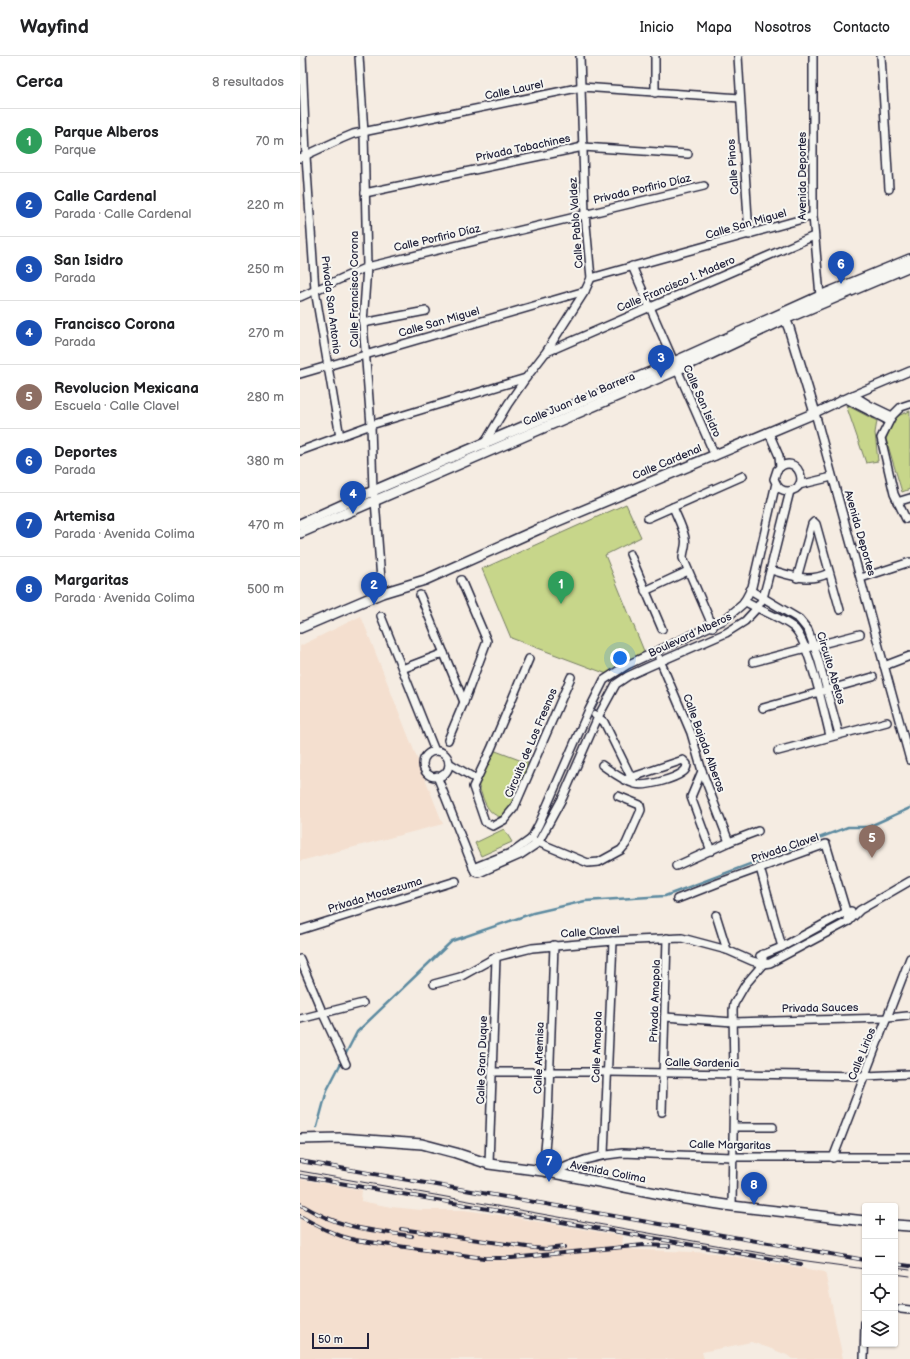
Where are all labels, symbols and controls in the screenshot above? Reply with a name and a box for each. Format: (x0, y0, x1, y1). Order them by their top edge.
text: Wayfind (20, 16, 89, 39)
text: Inicio (640, 19, 674, 36)
text: Mapa (696, 19, 732, 36)
text: Nosotros (754, 19, 811, 36)
text: Contacto (833, 19, 890, 36)
text: Cerca (16, 72, 63, 92)
text: 8 resultados (212, 74, 284, 90)
street label: Calle Laurel (484, 77, 544, 103)
text: Parque Alberos (54, 123, 159, 142)
street label: Avenida Deportes (796, 131, 809, 220)
street label: Privada Tabachines (474, 132, 572, 164)
text: 1 (26, 133, 32, 149)
text: 70 m (256, 133, 284, 149)
street label: Calle Pinos (725, 138, 741, 195)
text: Parque (54, 142, 96, 158)
street label: Privada Porfirio Díaz (592, 171, 693, 207)
street label: Calle Pablo Valdez (566, 176, 586, 269)
text: Calle Cardenal (54, 187, 156, 206)
text: 2 (25, 197, 33, 213)
text: 220 m (247, 197, 284, 213)
text: Parada · Calle Cardenal (54, 206, 191, 222)
street label: Calle San Miguel (704, 206, 788, 242)
street label: Calle Porfirio Díaz (393, 222, 482, 254)
street label: Calle Francisco Corona (348, 231, 361, 347)
text: San Isidro (54, 251, 123, 270)
pin: 6 (828, 251, 854, 284)
street label: Calle Francisco I. Madero (615, 253, 737, 315)
street label: Privada San Antonio (319, 255, 343, 355)
text: 3 (25, 261, 33, 277)
text: 250 m (247, 261, 284, 277)
text: Parada (54, 270, 96, 286)
street label: Calle San Miguel (397, 304, 481, 340)
text: Francisco Corona (54, 315, 175, 334)
text: 4 (25, 325, 33, 341)
text: 270 m (248, 325, 284, 341)
text: Parada (54, 334, 96, 350)
pin: 3 (648, 345, 674, 378)
street label: Calle San Isidro (680, 363, 724, 439)
street label: Calle Juan de la Barrera (521, 369, 637, 429)
text: Revolucion Mexicana (54, 379, 199, 398)
text: 5 (25, 389, 33, 405)
text: 280 m (247, 389, 284, 405)
text: Escuela · Calle Clavel (54, 398, 179, 414)
street label: Calle Cardenal (630, 442, 704, 482)
text: Deportes (54, 443, 117, 462)
text: 6 (25, 453, 33, 469)
text: 380 m (247, 453, 284, 469)
text: Parada (54, 462, 96, 478)
pin: 4 (340, 481, 366, 514)
street label: Avenida Deportes (842, 489, 879, 578)
text: Artemisa (54, 507, 115, 526)
text: 7 (25, 517, 33, 533)
text: 470 m (248, 517, 284, 533)
text: Parada · Avenida Colima (54, 526, 195, 542)
text: Margaritas (54, 571, 129, 590)
pin: 1 (548, 571, 574, 604)
pin: 2 (361, 572, 387, 605)
text: 8 (25, 581, 33, 597)
text: 500 m (247, 581, 284, 597)
text: Parada · Avenida Colima (54, 590, 195, 606)
street label: Boulevard Alberos (646, 610, 734, 660)
street label: Circuito Abetos (814, 630, 848, 706)
your location (610, 648, 630, 668)
street label: Circuito de Los Fresnos (502, 686, 560, 800)
street label: Calle Bajada Alberos (680, 692, 728, 795)
pin: 5 (859, 825, 885, 858)
street label: Privada Clavel (750, 830, 820, 866)
street label: Privada Moctezuma (326, 874, 424, 916)
street label: Calle Clavel (560, 923, 620, 941)
street label: Privada Amapola (647, 959, 663, 1043)
street label: Privada Sauces (782, 1001, 859, 1015)
street label: Calle Amapola (589, 1011, 605, 1083)
street label: Calle Gran Duque (474, 1015, 490, 1105)
street label: Calle Artemisa (531, 1022, 547, 1094)
street label: Calle Lirios (846, 1025, 879, 1082)
street label: Calle Gardenia (665, 1056, 739, 1070)
street label: Calle Margaritas (689, 1138, 772, 1152)
pin: 7 (536, 1149, 562, 1182)
street label: Avenida Colima (569, 1158, 647, 1186)
pin: 8 (741, 1172, 767, 1205)
map controls (862, 1203, 898, 1347)
button: + (862, 1203, 898, 1239)
button: − (862, 1239, 898, 1275)
button: locate (862, 1275, 898, 1311)
button: layers (862, 1311, 898, 1347)
scale bar (312, 1331, 369, 1350)
text: 50 m (318, 1333, 343, 1346)

